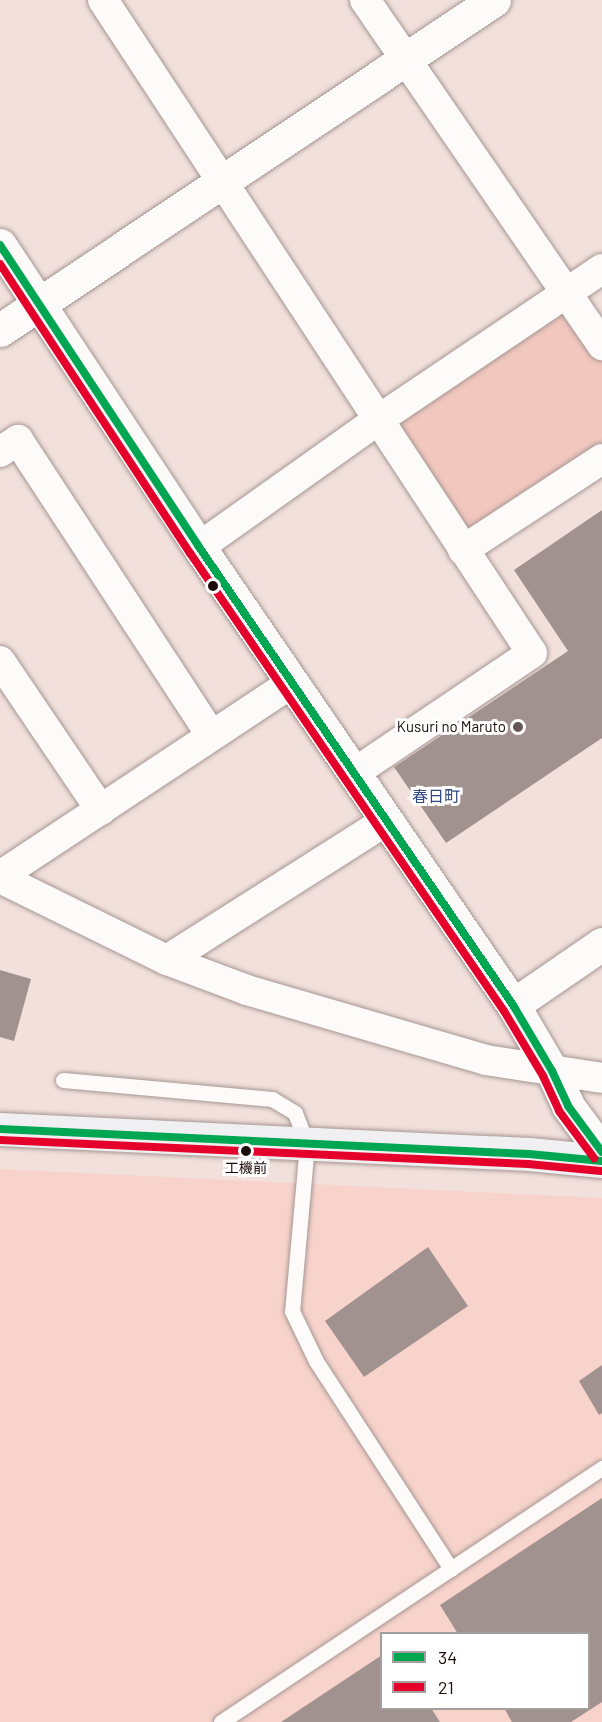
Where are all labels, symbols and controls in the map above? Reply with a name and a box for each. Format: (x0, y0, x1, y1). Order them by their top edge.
unlabelled marker (207, 580, 219, 592)
place label: Kusuri no Maruto (397, 718, 506, 736)
marker: Kusuri no Maruto (511, 720, 525, 734)
district label: 春日町 (412, 786, 460, 806)
marker: 工機前 (240, 1145, 252, 1157)
place label: 工機前 (225, 1160, 267, 1176)
legend (380, 1632, 590, 1710)
text: 34 (438, 1646, 457, 1668)
text: 21 (438, 1676, 454, 1698)

